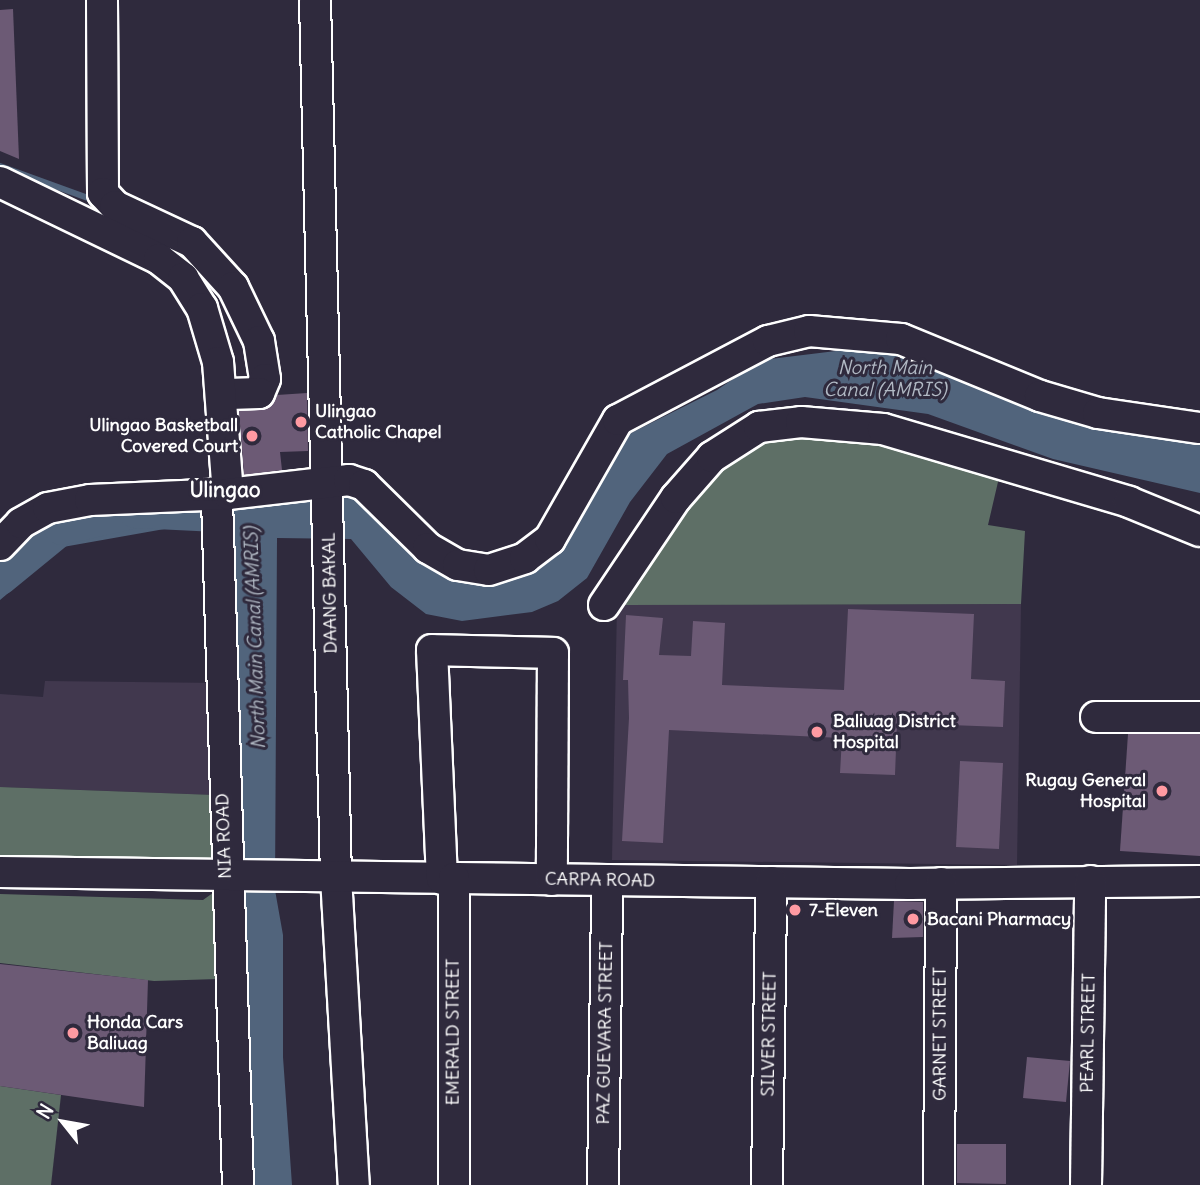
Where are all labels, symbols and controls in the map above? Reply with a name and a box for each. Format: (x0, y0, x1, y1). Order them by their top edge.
water label: North Main Canal (AMRIS) (823, 357, 947, 401)
place label: Ulingao Catholic Chapel (315, 401, 442, 444)
marker: Ulingao Catholic Chapel (293, 414, 309, 430)
place label: Ulingao Basketball Covered Court (89, 415, 238, 458)
marker: Ulingao Basketball Covered Court (244, 428, 260, 444)
district label: Ulingao (189, 477, 261, 503)
water label: North Main Canal (AMRIS) (240, 526, 270, 750)
street label: DAANG BAKAL (318, 532, 342, 654)
place label: Baliuag District Hospital (833, 711, 956, 754)
marker: Baliuag District Hospital (807, 722, 827, 742)
place label: Rugay General Hospital (1025, 770, 1146, 812)
marker: Rugay General Hospital (1152, 781, 1172, 801)
street label: NIA ROAD (212, 793, 236, 879)
street label: CARPA ROAD (545, 868, 655, 892)
place label: 7-Eleven (809, 899, 878, 921)
marker: 7-Eleven (787, 902, 803, 918)
place label: Bacani Pharmacy (927, 908, 1071, 930)
marker: Bacani Pharmacy (905, 911, 921, 927)
street label: PAZ GUEVARA STREET (593, 941, 617, 1125)
street label: EMERALD STREET (442, 959, 464, 1105)
street label: GARNET STREET (929, 967, 951, 1101)
street label: SILVER STREET (757, 971, 781, 1097)
street label: PEARL STREET (1076, 973, 1100, 1093)
place label: Honda Cars Baliuag (87, 1012, 183, 1054)
marker: Honda Cars Baliuag (65, 1025, 81, 1041)
north arrow (28, 1087, 98, 1157)
text: N (31, 1099, 59, 1123)

